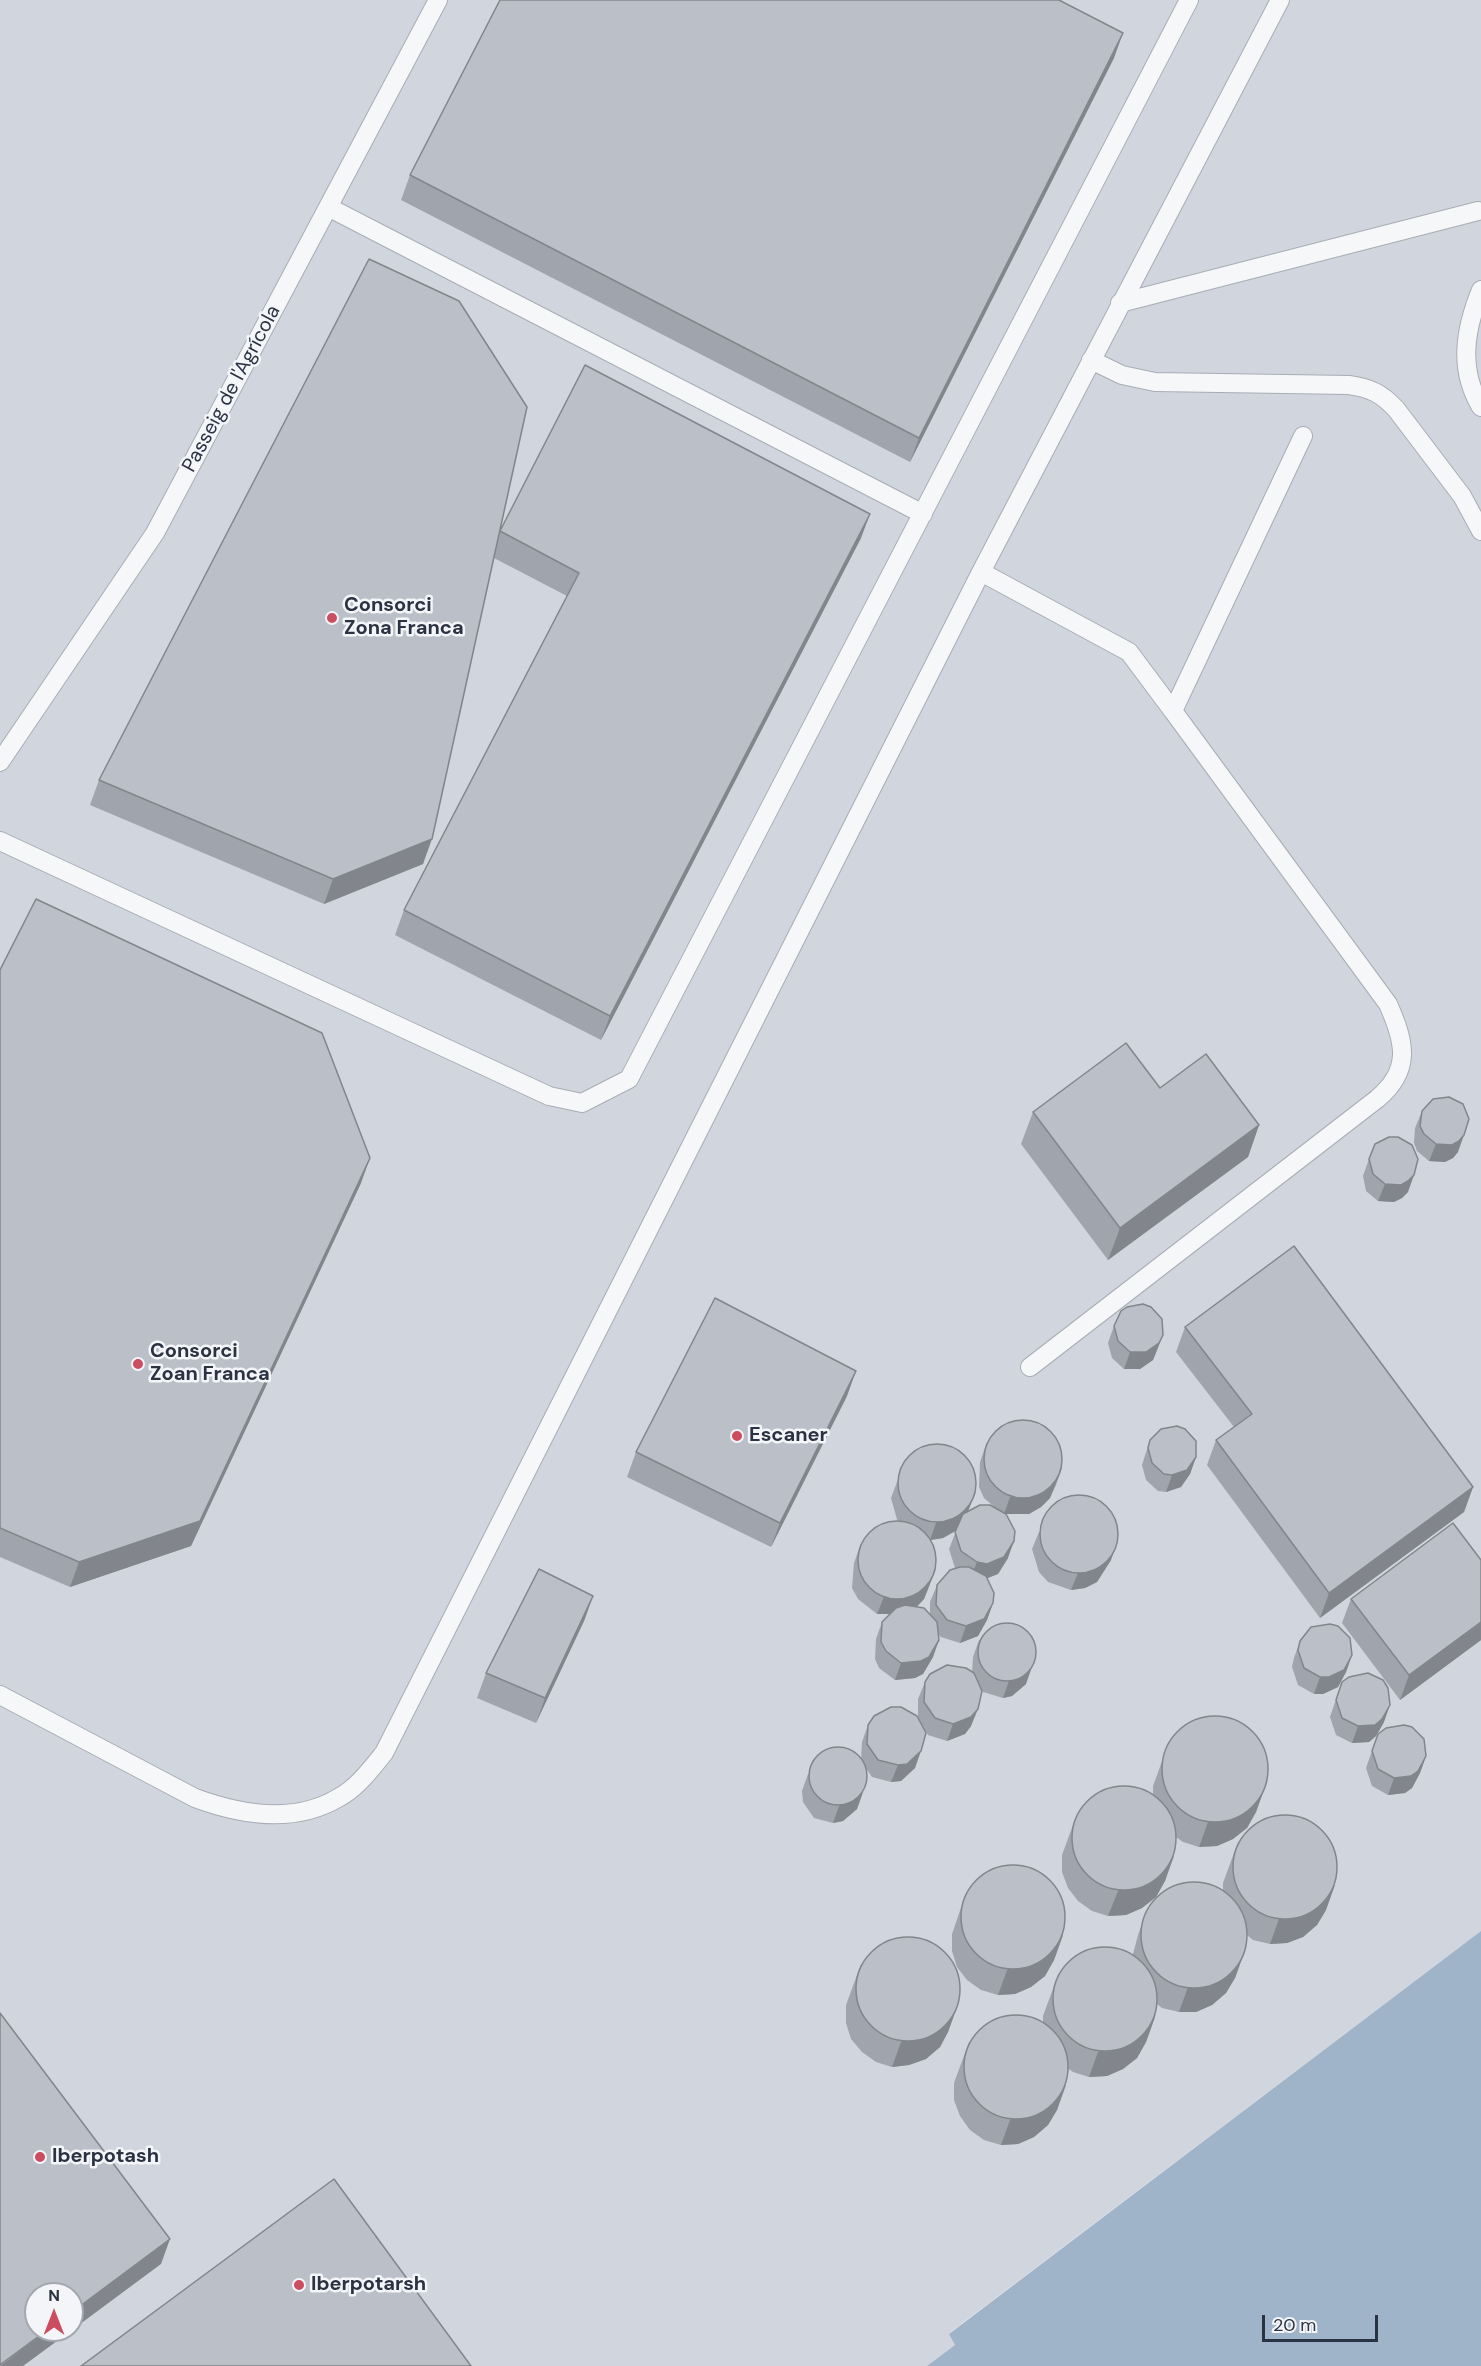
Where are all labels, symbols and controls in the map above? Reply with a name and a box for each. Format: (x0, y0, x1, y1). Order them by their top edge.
street label: Passeig de l'Agrícola (178, 302, 286, 476)
place label: Consorci Zona Franca (344, 594, 464, 641)
marker: Consorci Zona Franca (325, 611, 339, 625)
place label: Consorci Zoan Franca (150, 1340, 270, 1387)
marker: Consorci Zoan Franca (131, 1357, 145, 1371)
place label: Escaner (749, 1424, 828, 1448)
marker: Escaner (730, 1429, 744, 1443)
place label: Iberpotash (52, 2145, 159, 2169)
marker: Iberpotash (33, 2150, 47, 2164)
place label: Iberpotarsh (311, 2273, 426, 2297)
marker: Iberpotarsh (292, 2278, 306, 2292)
north arrow (24, 2282, 84, 2342)
text: N (48, 2285, 60, 2306)
scale bar (1265, 2303, 1380, 2341)
text: 20 m (1273, 2313, 1316, 2337)

